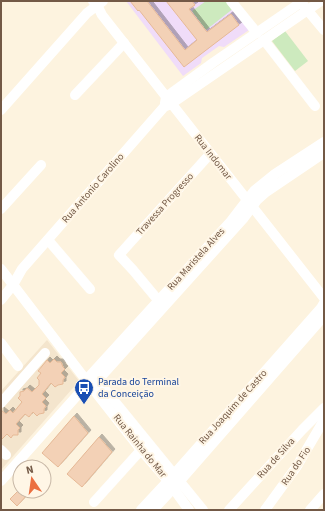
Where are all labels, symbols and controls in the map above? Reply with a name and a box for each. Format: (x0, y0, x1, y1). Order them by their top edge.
street label: Rua Indomar (191, 131, 235, 183)
street label: Rua Antonio Carolino (59, 150, 127, 226)
street label: Travessa Progresso (133, 170, 197, 238)
street label: Rua Maristela Alves (164, 225, 228, 293)
street label: Rua Joaquim de Castro (196, 366, 270, 448)
place label: Parada do Terminal da Conceição (98, 375, 179, 401)
bus stop icon: Parada do Terminal da Conceição (73, 377, 95, 405)
street label: Rua Rainha do Mar (110, 411, 170, 481)
street label: Rua de Silva (254, 435, 298, 481)
street label: Rua do Fio (278, 444, 314, 488)
north arrow (12, 459, 52, 499)
text: N (25, 462, 35, 478)

